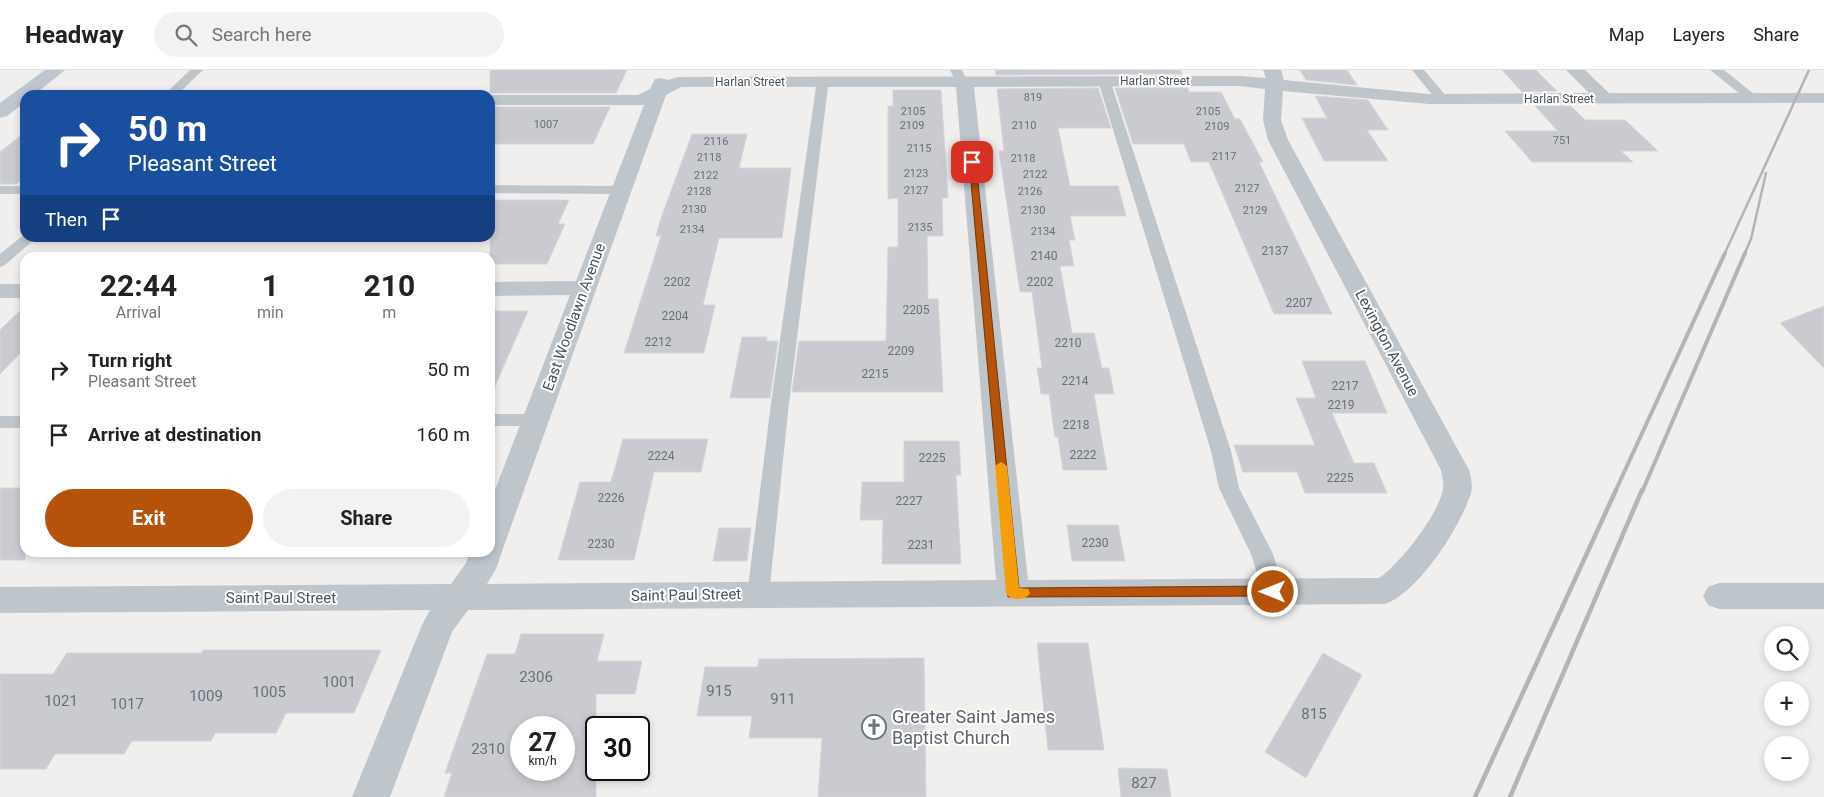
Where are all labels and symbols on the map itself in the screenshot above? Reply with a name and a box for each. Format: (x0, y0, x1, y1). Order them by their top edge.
street label: Harlan Street (1120, 74, 1190, 88)
street label: Harlan Street (715, 75, 785, 89)
house number: 819 (1024, 91, 1042, 104)
street label: Harlan Street (1524, 92, 1594, 106)
house number: 2105 (901, 105, 925, 118)
house number: 2105 (1196, 105, 1220, 118)
house number: 1007 (534, 118, 558, 131)
house number: 2109 (900, 119, 924, 132)
house number: 2110 (1012, 119, 1036, 132)
house number: 2109 (1205, 120, 1229, 133)
house number: 751 (1553, 134, 1571, 147)
house number: 2116 (704, 135, 728, 148)
pin (951, 141, 993, 183)
house number: 2115 (907, 142, 931, 155)
house number: 2117 (1212, 150, 1236, 163)
house number: 2118 (697, 151, 721, 164)
house number: 2118 (1011, 152, 1035, 165)
house number: 2123 (904, 167, 928, 180)
house number: 2122 (1023, 168, 1047, 181)
house number: 2122 (694, 169, 718, 182)
house number: 2127 (1235, 182, 1259, 195)
house number: 2127 (904, 184, 928, 197)
house number: 2128 (687, 185, 711, 198)
house number: 2126 (1018, 185, 1042, 198)
house number: 2130 (682, 203, 706, 216)
house number: 2130 (1021, 204, 1045, 217)
house number: 2129 (1243, 204, 1267, 217)
house number: 2135 (908, 221, 932, 234)
house number: 2134 (680, 223, 704, 236)
house number: 2134 (1031, 225, 1055, 238)
street label: East Woodlawn Avenue (539, 241, 609, 393)
house number: 2137 (1262, 244, 1289, 258)
house number: 2140 (1031, 249, 1058, 263)
house number: 2202 (664, 275, 691, 289)
house number: 2202 (1027, 275, 1054, 289)
street label: Lexington Avenue (1351, 287, 1423, 399)
house number: 2207 (1286, 296, 1313, 310)
house number: 2205 (903, 303, 930, 317)
house number: 2204 (662, 309, 689, 323)
house number: 2212 (645, 335, 672, 349)
house number: 2210 (1055, 336, 1082, 350)
house number: 2209 (888, 344, 914, 358)
house number: 2215 (862, 367, 889, 381)
house number: 2214 (1062, 374, 1089, 388)
house number: 2217 (1332, 379, 1359, 393)
house number: 2219 (1328, 398, 1354, 412)
house number: 2218 (1063, 418, 1090, 432)
house number: 2222 (1070, 448, 1097, 462)
house number: 2224 (648, 449, 675, 463)
house number: 2225 (919, 451, 946, 465)
house number: 2225 (1327, 471, 1354, 485)
house number: 2226 (598, 491, 625, 505)
house number: 2227 (896, 494, 923, 508)
house number: 2230 (1082, 536, 1109, 550)
house number: 2230 (588, 537, 615, 551)
house number: 2231 (908, 538, 934, 552)
position arrow (1246, 565, 1298, 617)
street label: Saint Paul Street (631, 585, 741, 605)
street label: Saint Paul Street (226, 589, 336, 607)
house number: 2306 (519, 668, 553, 686)
house number: 1001 (322, 673, 356, 691)
house number: 915 (706, 682, 732, 700)
house number: 1005 (252, 683, 286, 701)
house number: 1009 (189, 687, 223, 705)
house number: 911 (770, 690, 796, 708)
house number: 1021 (44, 692, 78, 710)
house number: 1017 (110, 695, 144, 713)
house number: 815 (1301, 705, 1327, 723)
place label: Greater Saint James Baptist Church (892, 706, 1055, 748)
church icon: Greater Saint James Baptist Church (861, 714, 887, 740)
speed limit sign: 30 (585, 716, 650, 781)
house number: 2310 (471, 740, 505, 758)
house number: 827 (1131, 774, 1157, 792)

